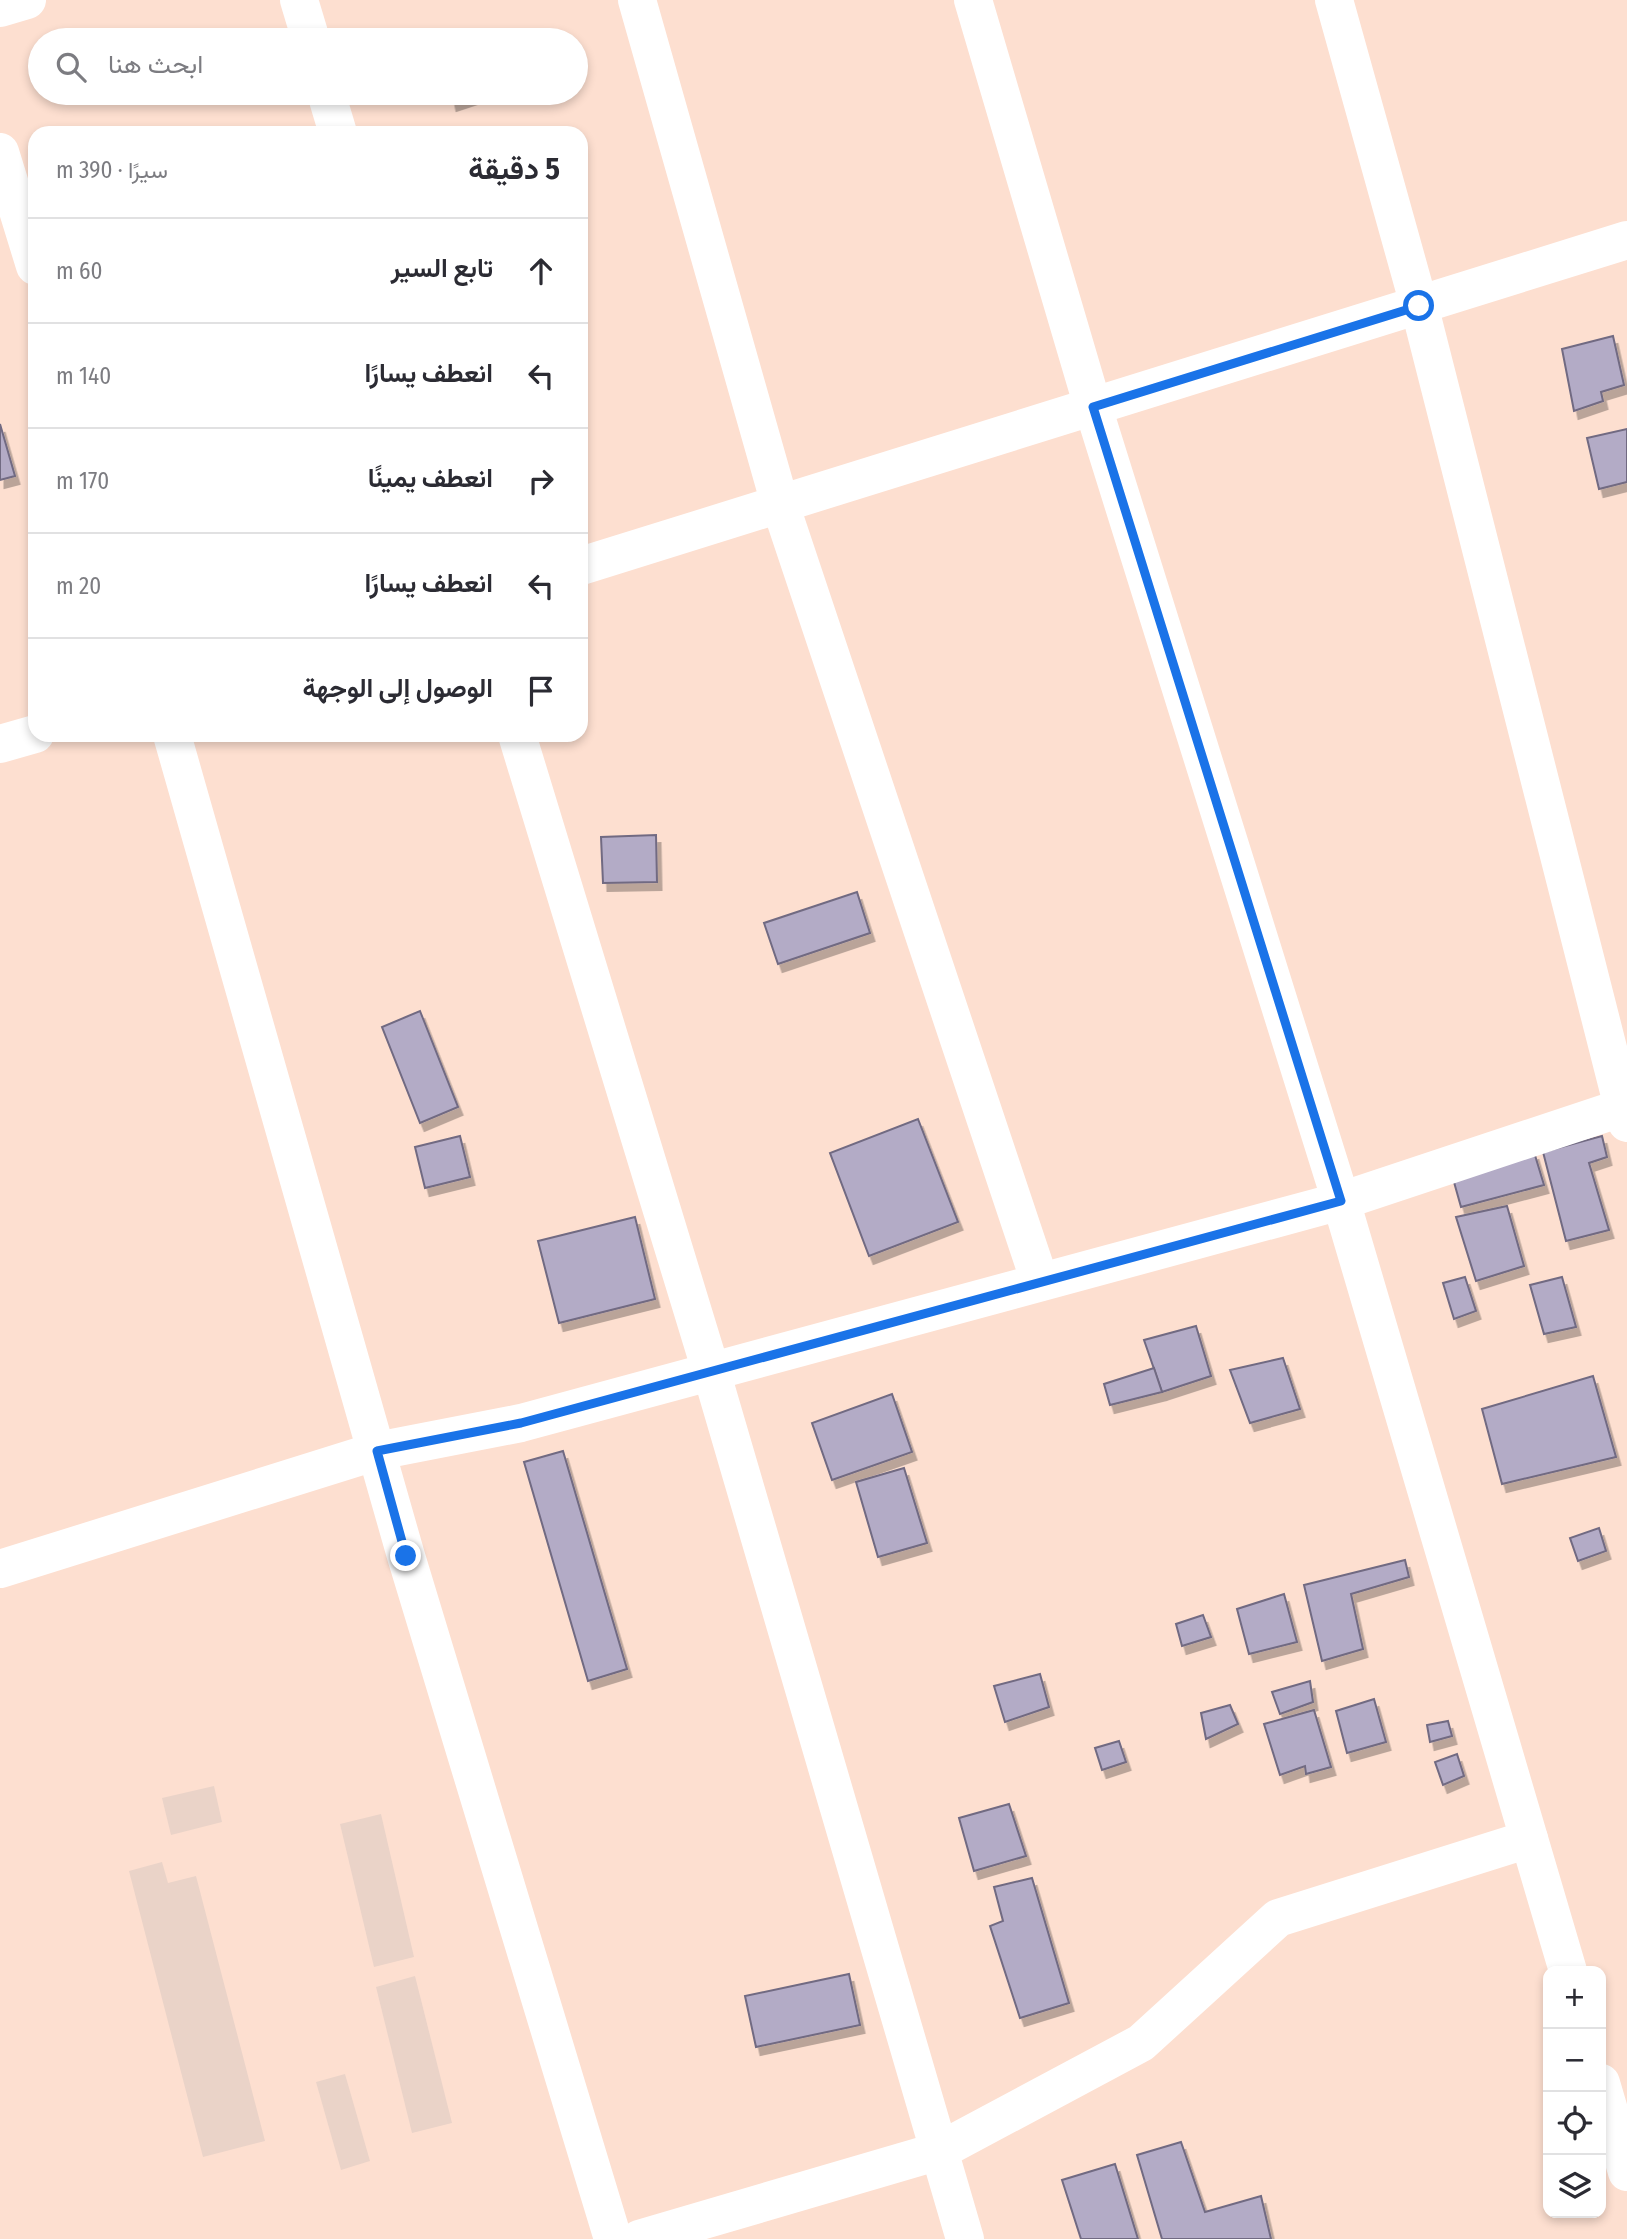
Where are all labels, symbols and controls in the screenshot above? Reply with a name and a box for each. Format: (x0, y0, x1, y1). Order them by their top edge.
search box (28, 28, 588, 105)
icon: search (52, 48, 90, 86)
text: ابحث هنا (108, 49, 203, 80)
text: 5 دقيقة (468, 151, 560, 187)
text: سيرًا · 390 m (56, 156, 168, 184)
icon: ahead (522, 252, 560, 290)
text: تابع السير (391, 253, 493, 284)
text: 60 m (56, 257, 103, 285)
route start (1403, 290, 1434, 321)
icon: left (522, 357, 560, 395)
text: انعطف يسارًا (365, 358, 493, 389)
text: 140 m (56, 362, 111, 390)
icon: right (522, 462, 560, 500)
text: انعطف يمينًا (368, 463, 493, 494)
text: 170 m (56, 467, 109, 495)
icon: left (522, 567, 560, 605)
text: انعطف يسارًا (365, 568, 493, 599)
text: 20 m (56, 572, 101, 600)
icon: arrive (522, 672, 560, 710)
text: الوصول إلى الوجهة (302, 673, 493, 704)
route end (390, 1540, 421, 1571)
map controls (1543, 1966, 1606, 2218)
button: + (1543, 1966, 1606, 2029)
button: − (1543, 2029, 1606, 2092)
button: locate (1543, 2092, 1606, 2155)
button: layers (1543, 2155, 1606, 2218)

